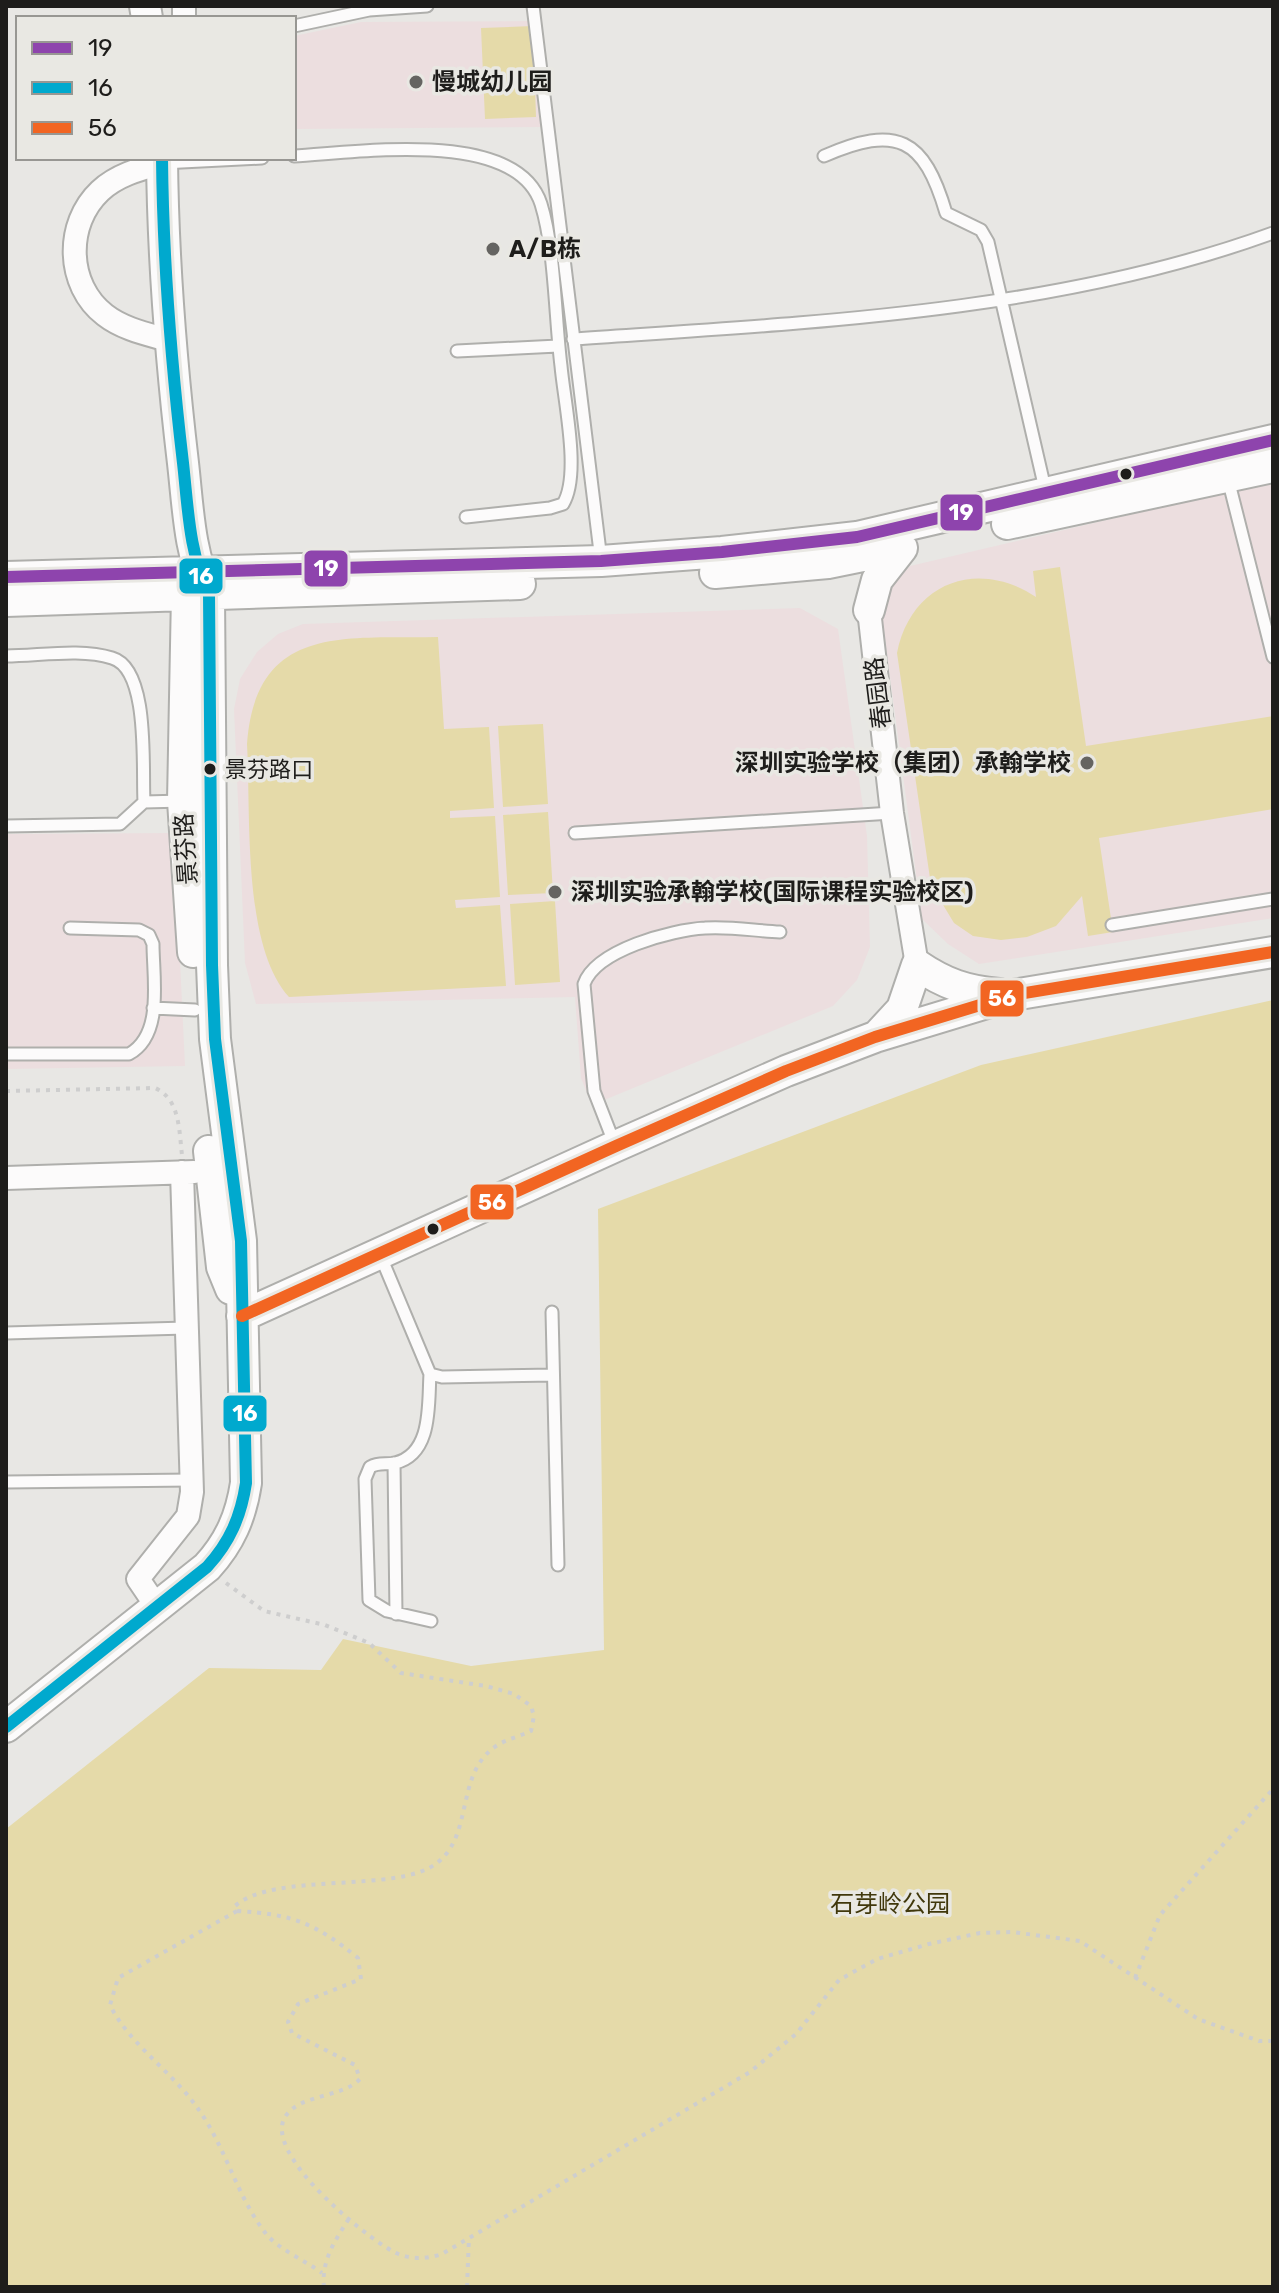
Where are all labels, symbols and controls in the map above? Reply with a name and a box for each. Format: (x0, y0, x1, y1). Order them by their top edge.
legend (16, 16, 296, 160)
text: 19 (88, 34, 113, 62)
place label: 慢城幼儿园 (432, 68, 552, 96)
marker: 慢城幼儿园 (407, 73, 425, 91)
text: 16 (88, 74, 113, 102)
text: 56 (88, 114, 117, 142)
place label: A/B栋 (509, 235, 581, 263)
marker: A/B栋 (484, 240, 502, 258)
unlabelled marker (1118, 466, 1134, 482)
line badge: 19 (939, 493, 984, 532)
text: 19 (948, 499, 974, 526)
line badge: 19 (303, 549, 349, 588)
text: 19 (313, 555, 339, 582)
line badge: 16 (178, 557, 224, 595)
text: 16 (188, 563, 214, 590)
street label: 春园路 (860, 656, 896, 730)
place label: 深圳实验学校（集团）承翰学校 (735, 749, 1071, 777)
marker: 深圳实验学校（集团）承翰学校 (1078, 754, 1096, 772)
place label: 景芬路口 (225, 756, 313, 783)
marker: 景芬路口 (202, 761, 218, 777)
street label: 景芬路 (170, 812, 202, 886)
place label: 深圳实验承翰学校(国际课程实验校区) (571, 878, 973, 906)
marker: 深圳实验承翰学校(国际课程实验校区) (546, 883, 564, 901)
line badge: 56 (979, 979, 1025, 1018)
text: 56 (988, 985, 1016, 1012)
line badge: 56 (469, 1183, 515, 1221)
text: 56 (478, 1189, 506, 1216)
unlabelled marker (425, 1221, 441, 1237)
line badge: 16 (222, 1394, 268, 1433)
text: 16 (232, 1400, 258, 1427)
park label: 石芽岭公园 (830, 1890, 950, 1918)

